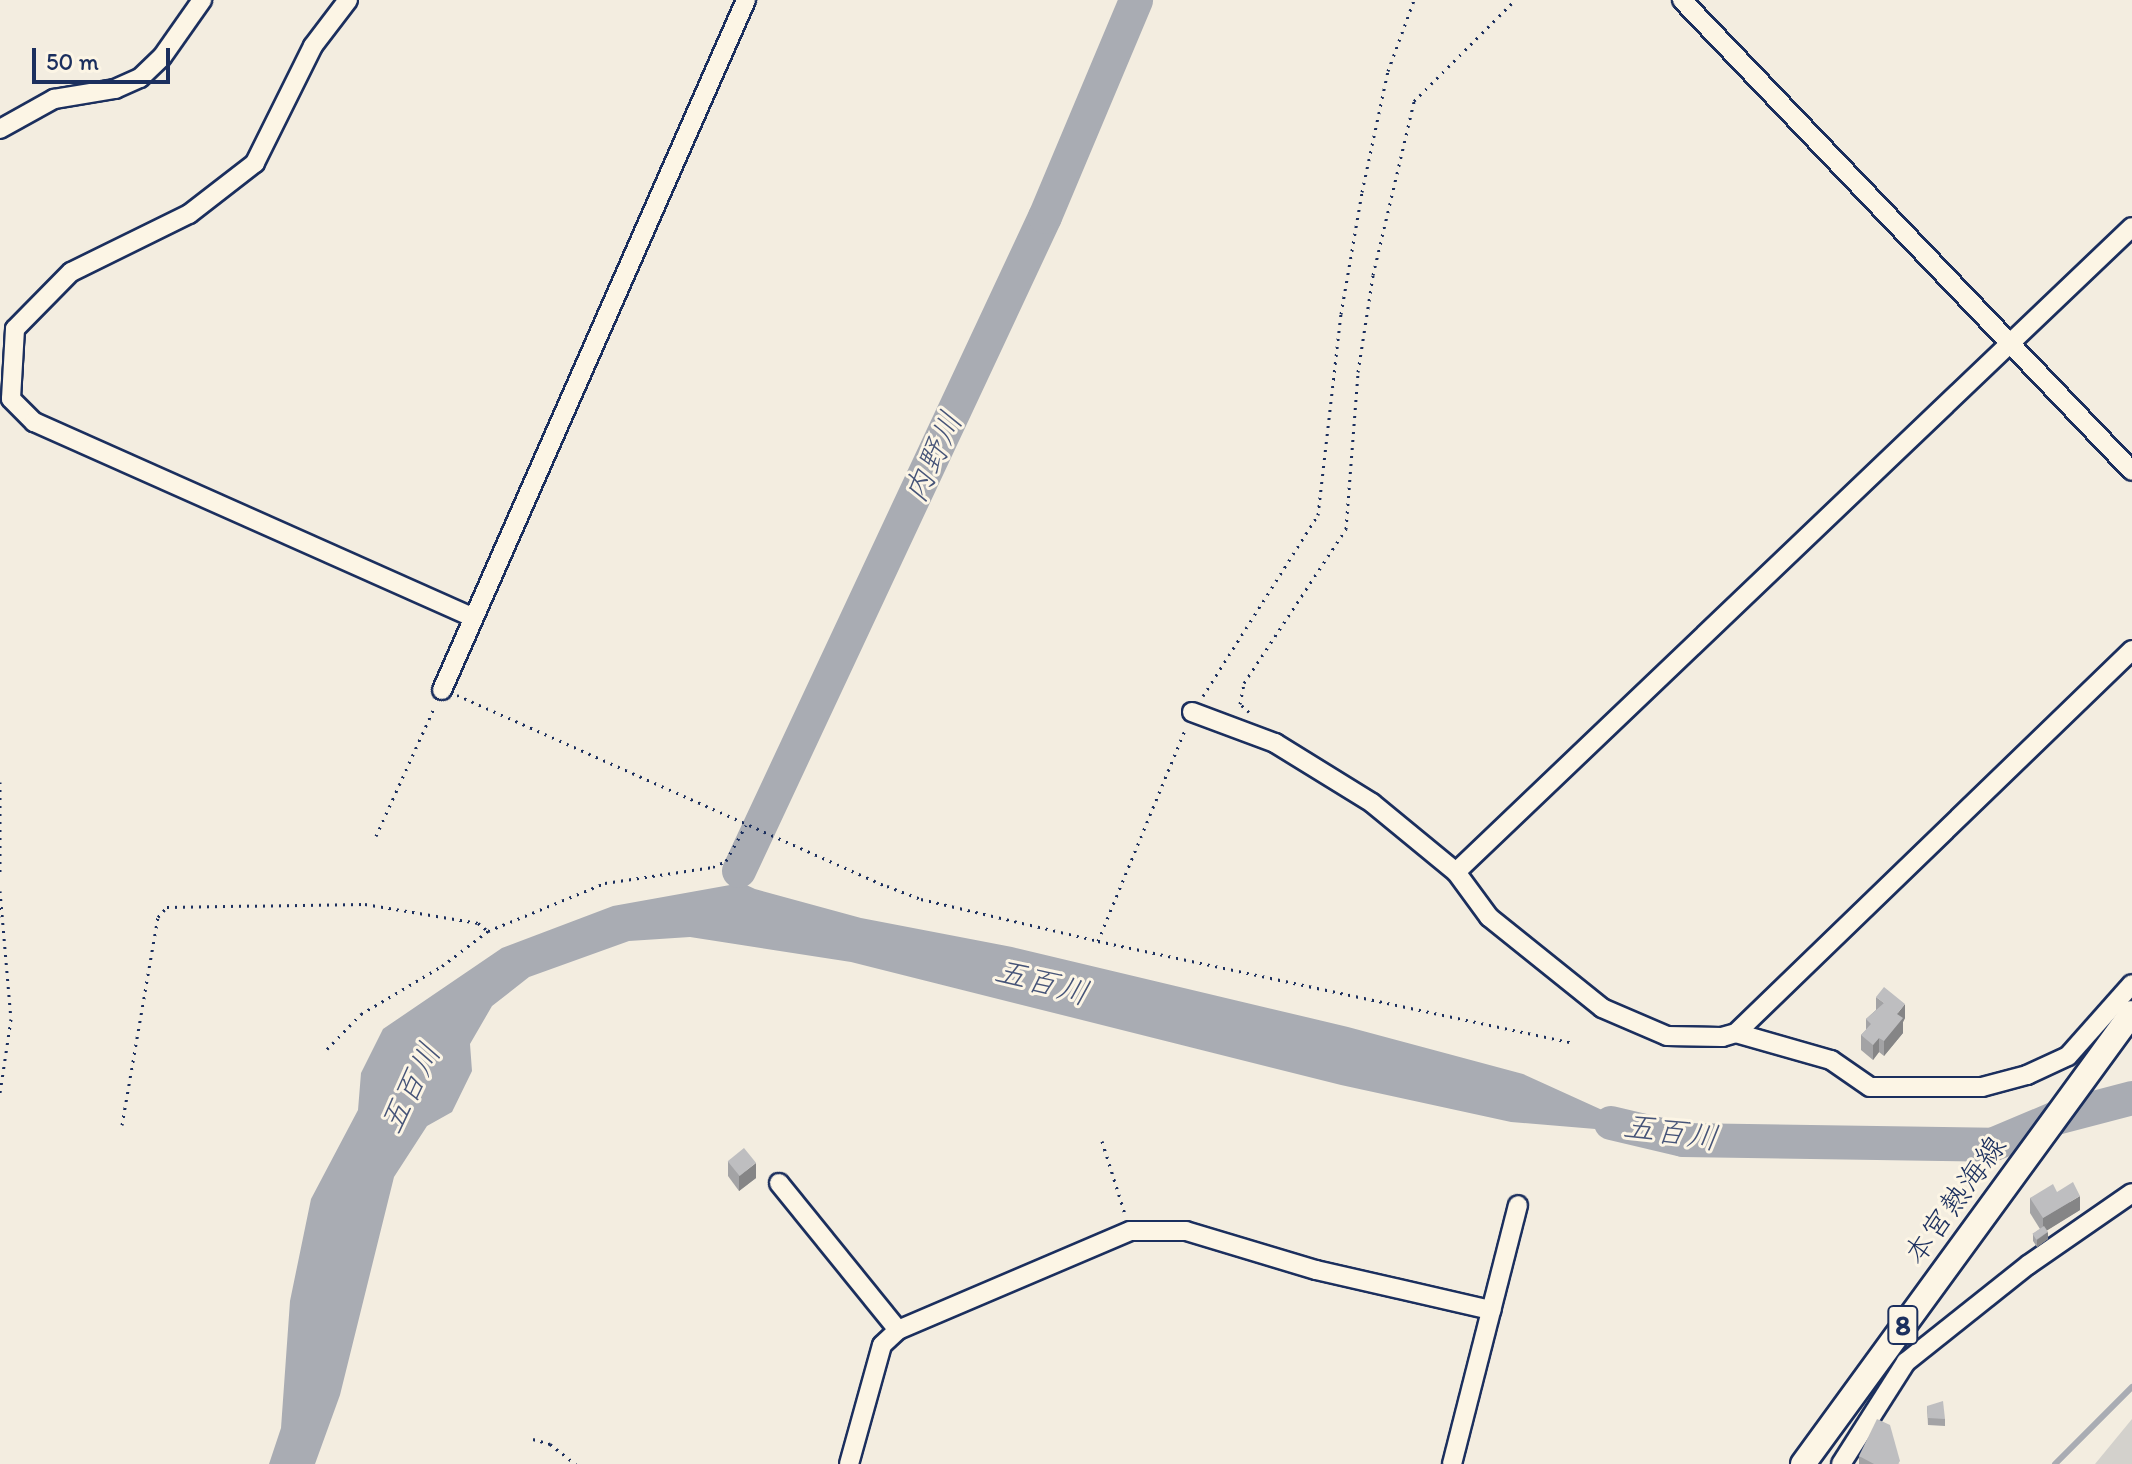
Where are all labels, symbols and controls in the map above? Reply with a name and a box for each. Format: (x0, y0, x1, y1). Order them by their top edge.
scale bar (36, 32, 174, 82)
text: 50 m (46, 47, 99, 76)
water label: 内野川 (895, 405, 971, 509)
water label: 五百川 (991, 951, 1093, 1013)
water label: 五百川 (371, 1037, 449, 1139)
water label: 五百川 (1621, 1106, 1721, 1158)
street label: 本宮熱海線 (1896, 1129, 2014, 1271)
road number: 8 (1887, 1301, 1919, 1349)

